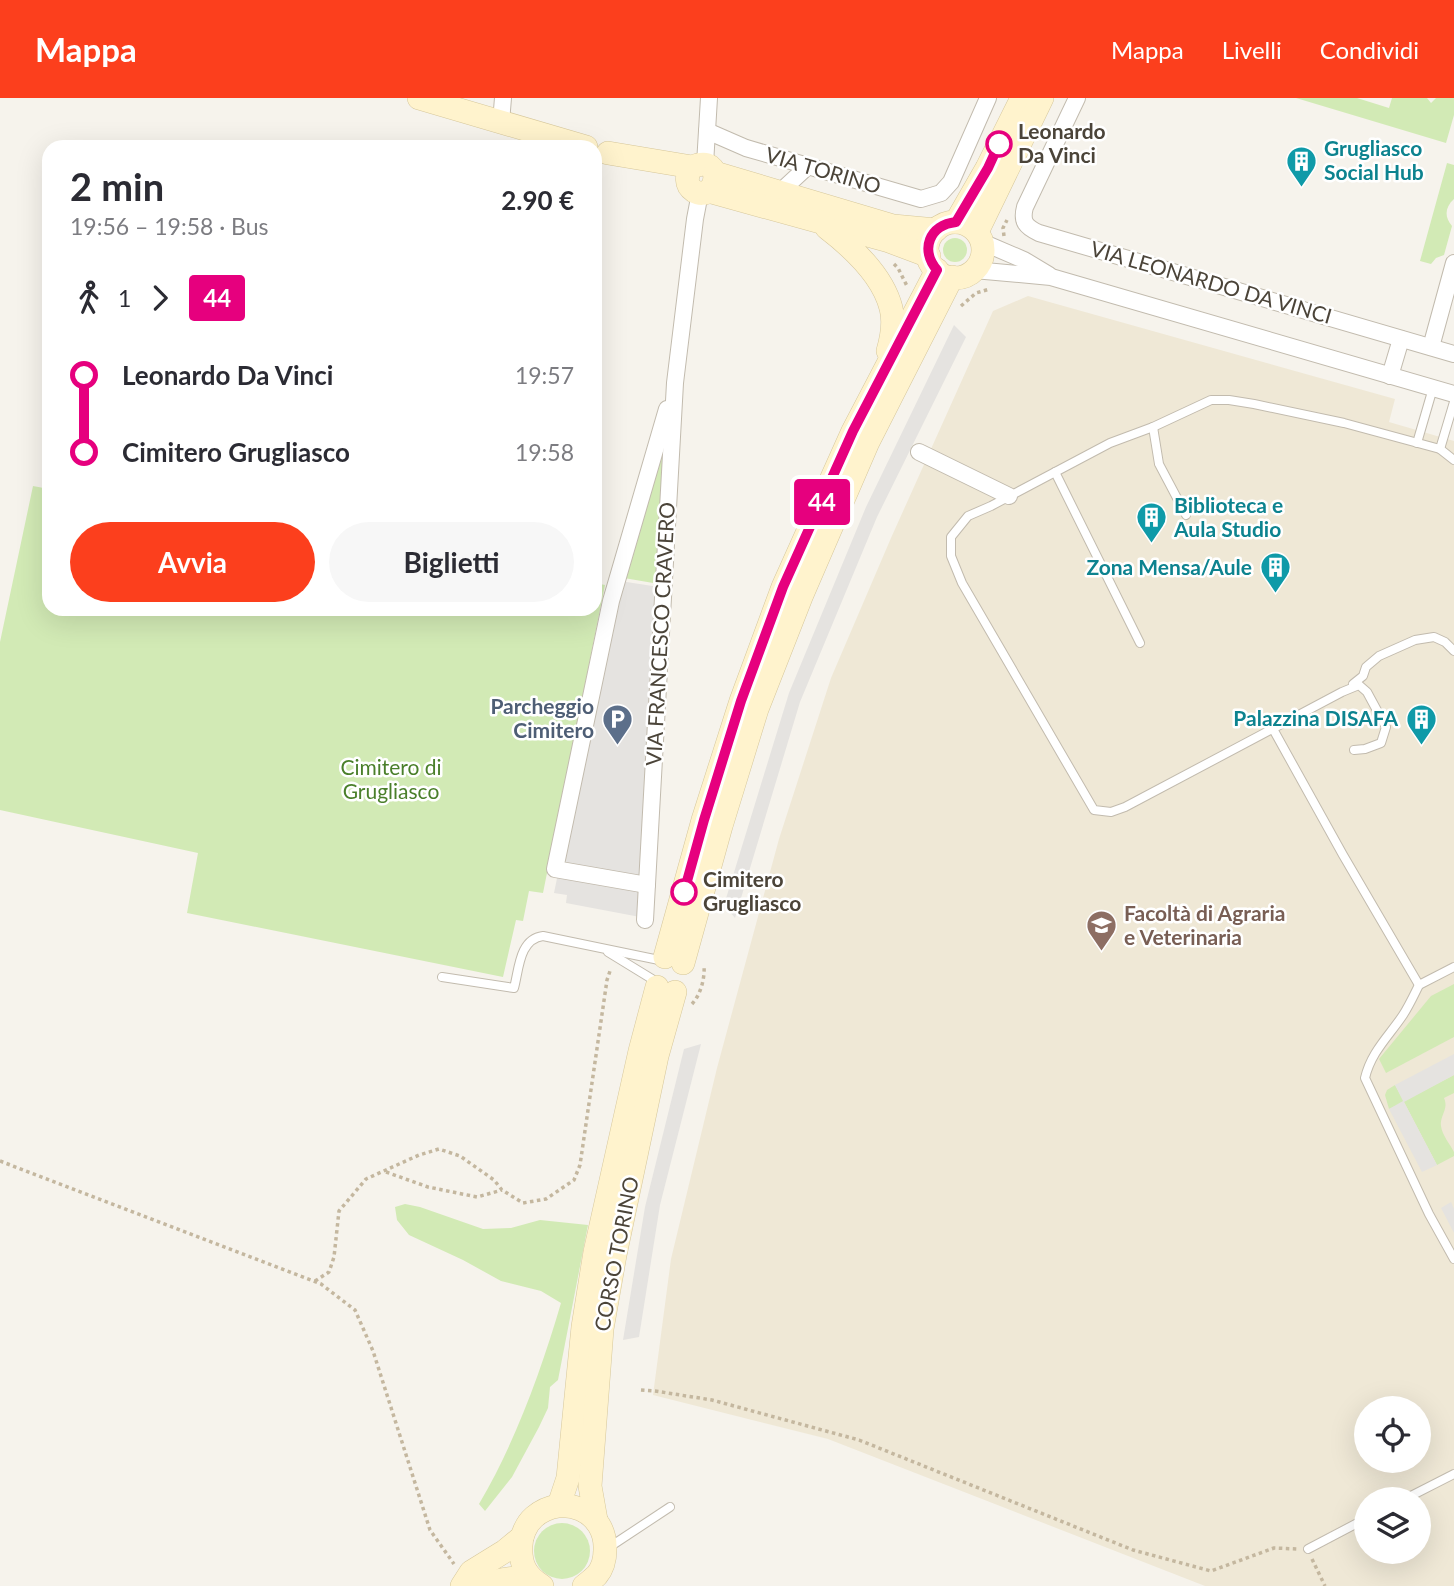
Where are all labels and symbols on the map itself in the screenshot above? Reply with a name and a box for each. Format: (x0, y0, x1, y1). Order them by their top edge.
place label: Leonardo Da Vinci (1018, 118, 1106, 167)
marker: Leonardo Da Vinci (986, 131, 1012, 157)
place label: Grugliasco Social Hub (1324, 135, 1424, 184)
street label: VIA TORINO (763, 141, 884, 198)
building icon: Grugliasco Social Hub (1284, 144, 1318, 188)
street label: VIA LEONARDO DA VINCI (1088, 235, 1335, 328)
line badge: 44 (790, 479, 854, 525)
place label: Biblioteca e Aula Studio (1173, 492, 1283, 541)
street label: VIA FRANCESCO CRAVERO (640, 501, 679, 766)
building icon: Biblioteca e Aula Studio (1134, 501, 1168, 545)
building icon: Zona Mensa/Aule (1258, 551, 1292, 595)
place label: Zona Mensa/Aule (1086, 554, 1252, 579)
place label: Parcheggio Cimitero (490, 693, 594, 742)
parking icon: Parcheggio Cimitero (600, 702, 634, 746)
building icon: Palazzina DISAFA (1404, 702, 1438, 746)
place label: Palazzina DISAFA (1233, 705, 1398, 730)
park label: Cimitero di Grugliasco (340, 754, 442, 803)
place label: Cimitero Grugliasco (703, 866, 801, 915)
marker: Cimitero Grugliasco (671, 879, 697, 905)
place label: Facoltà di Agraria e Veterinaria (1124, 900, 1285, 949)
school or university icon: Facoltà di Agraria e Veterinaria (1084, 909, 1118, 953)
street label: CORSO TORINO (588, 1174, 643, 1333)

